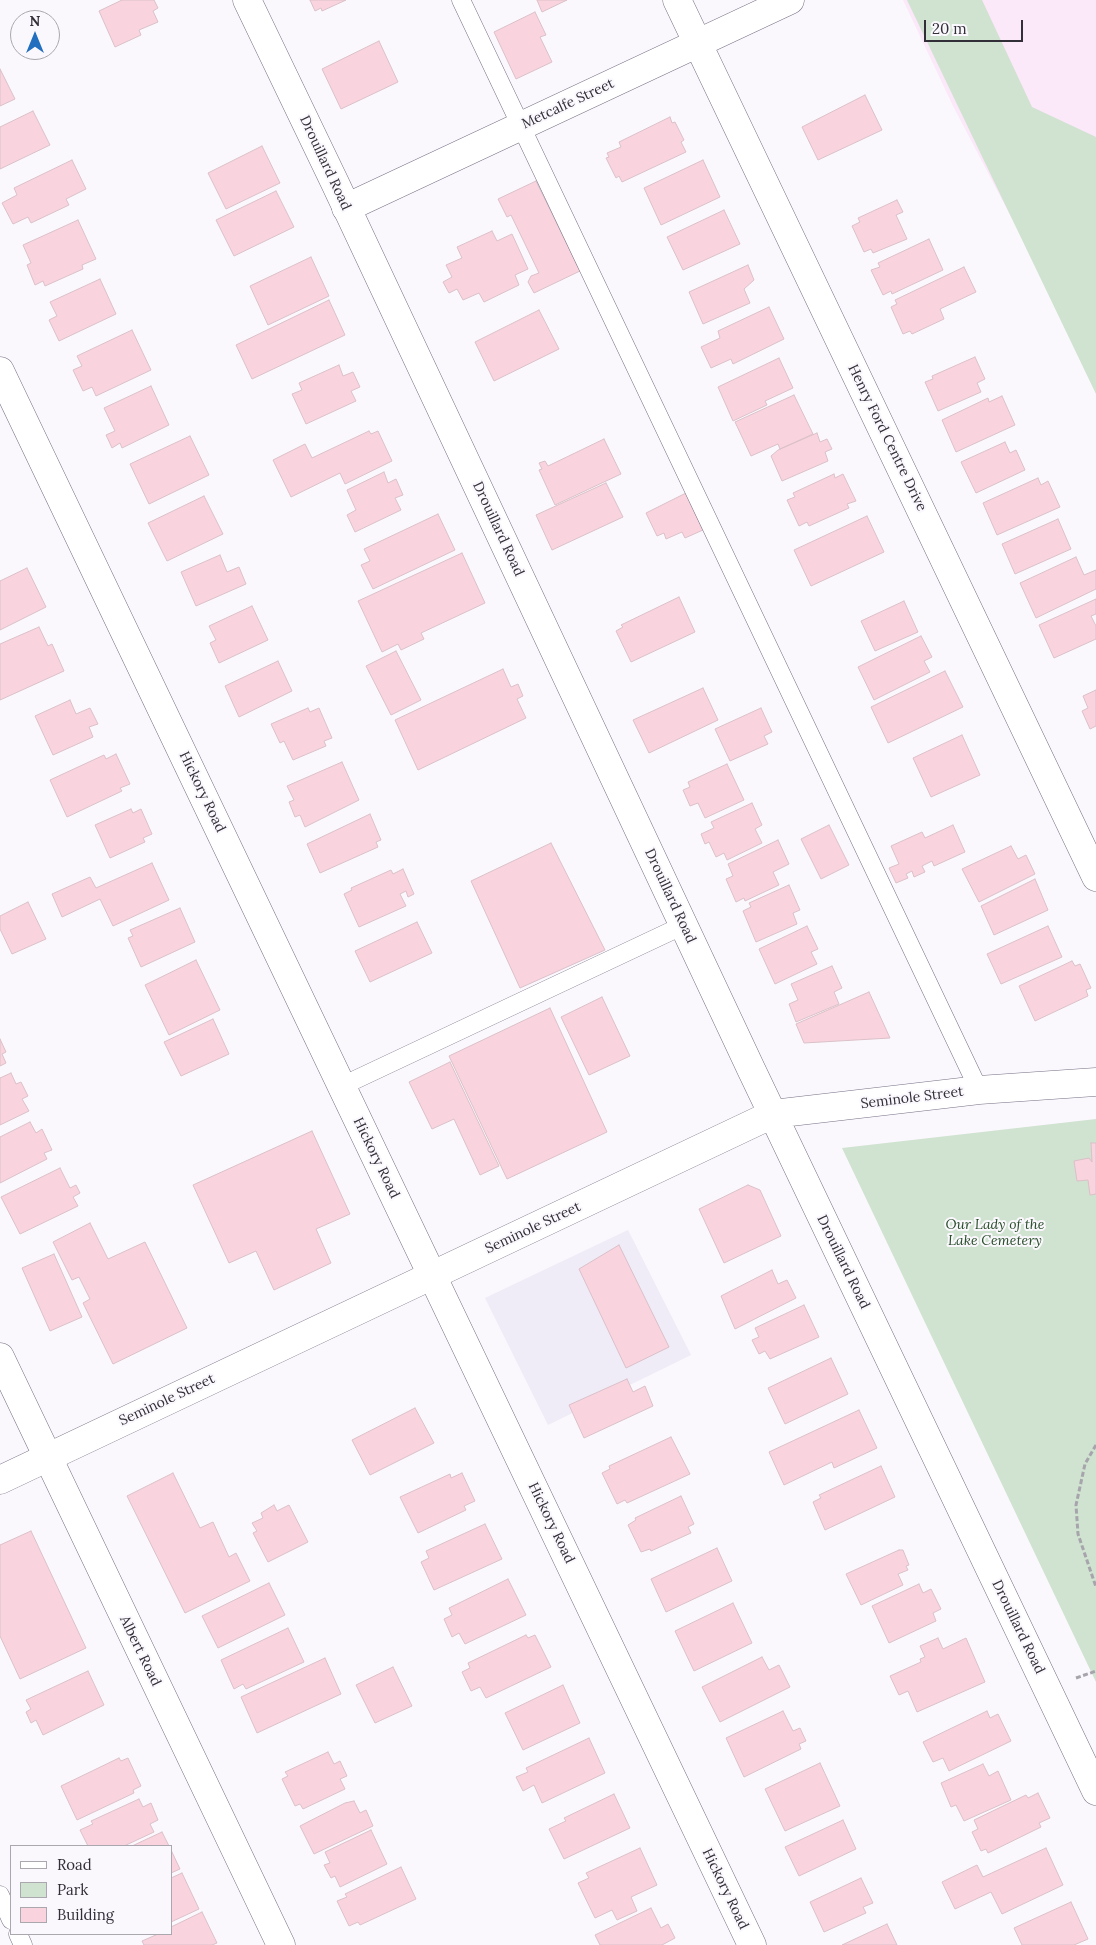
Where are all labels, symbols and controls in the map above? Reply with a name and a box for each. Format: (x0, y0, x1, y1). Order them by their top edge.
north arrow (10, 10, 60, 60)
scale bar (926, 10, 1025, 42)
text: N (30, 12, 40, 30)
text: 20 m (932, 19, 967, 38)
street label: Metcalfe Street (519, 75, 617, 133)
street label: Drouillard Road (296, 113, 354, 213)
street label: Henry Ford Centre Drive (844, 362, 930, 514)
street label: Drouillard Road (469, 479, 527, 579)
street label: Hickory Road (175, 749, 229, 835)
street label: Drouillard Road (641, 846, 699, 946)
street label: Seminole Street (860, 1083, 964, 1113)
street label: Hickory Road (349, 1115, 403, 1201)
street label: Seminole Street (483, 1199, 583, 1257)
street label: Drouillard Road (813, 1212, 873, 1312)
park label: Our Lady of the Lake Cemetery (945, 1217, 1045, 1250)
street label: Seminole Street (117, 1371, 217, 1429)
street label: Hickory Road (524, 1480, 578, 1566)
street label: Drouillard Road (988, 1577, 1048, 1677)
street label: Albert Road (116, 1613, 164, 1689)
legend (10, 1845, 172, 1935)
street label: Hickory Road (698, 1846, 752, 1932)
text: Road (57, 1855, 92, 1874)
text: Park (57, 1880, 88, 1899)
text: Building (57, 1905, 114, 1924)

